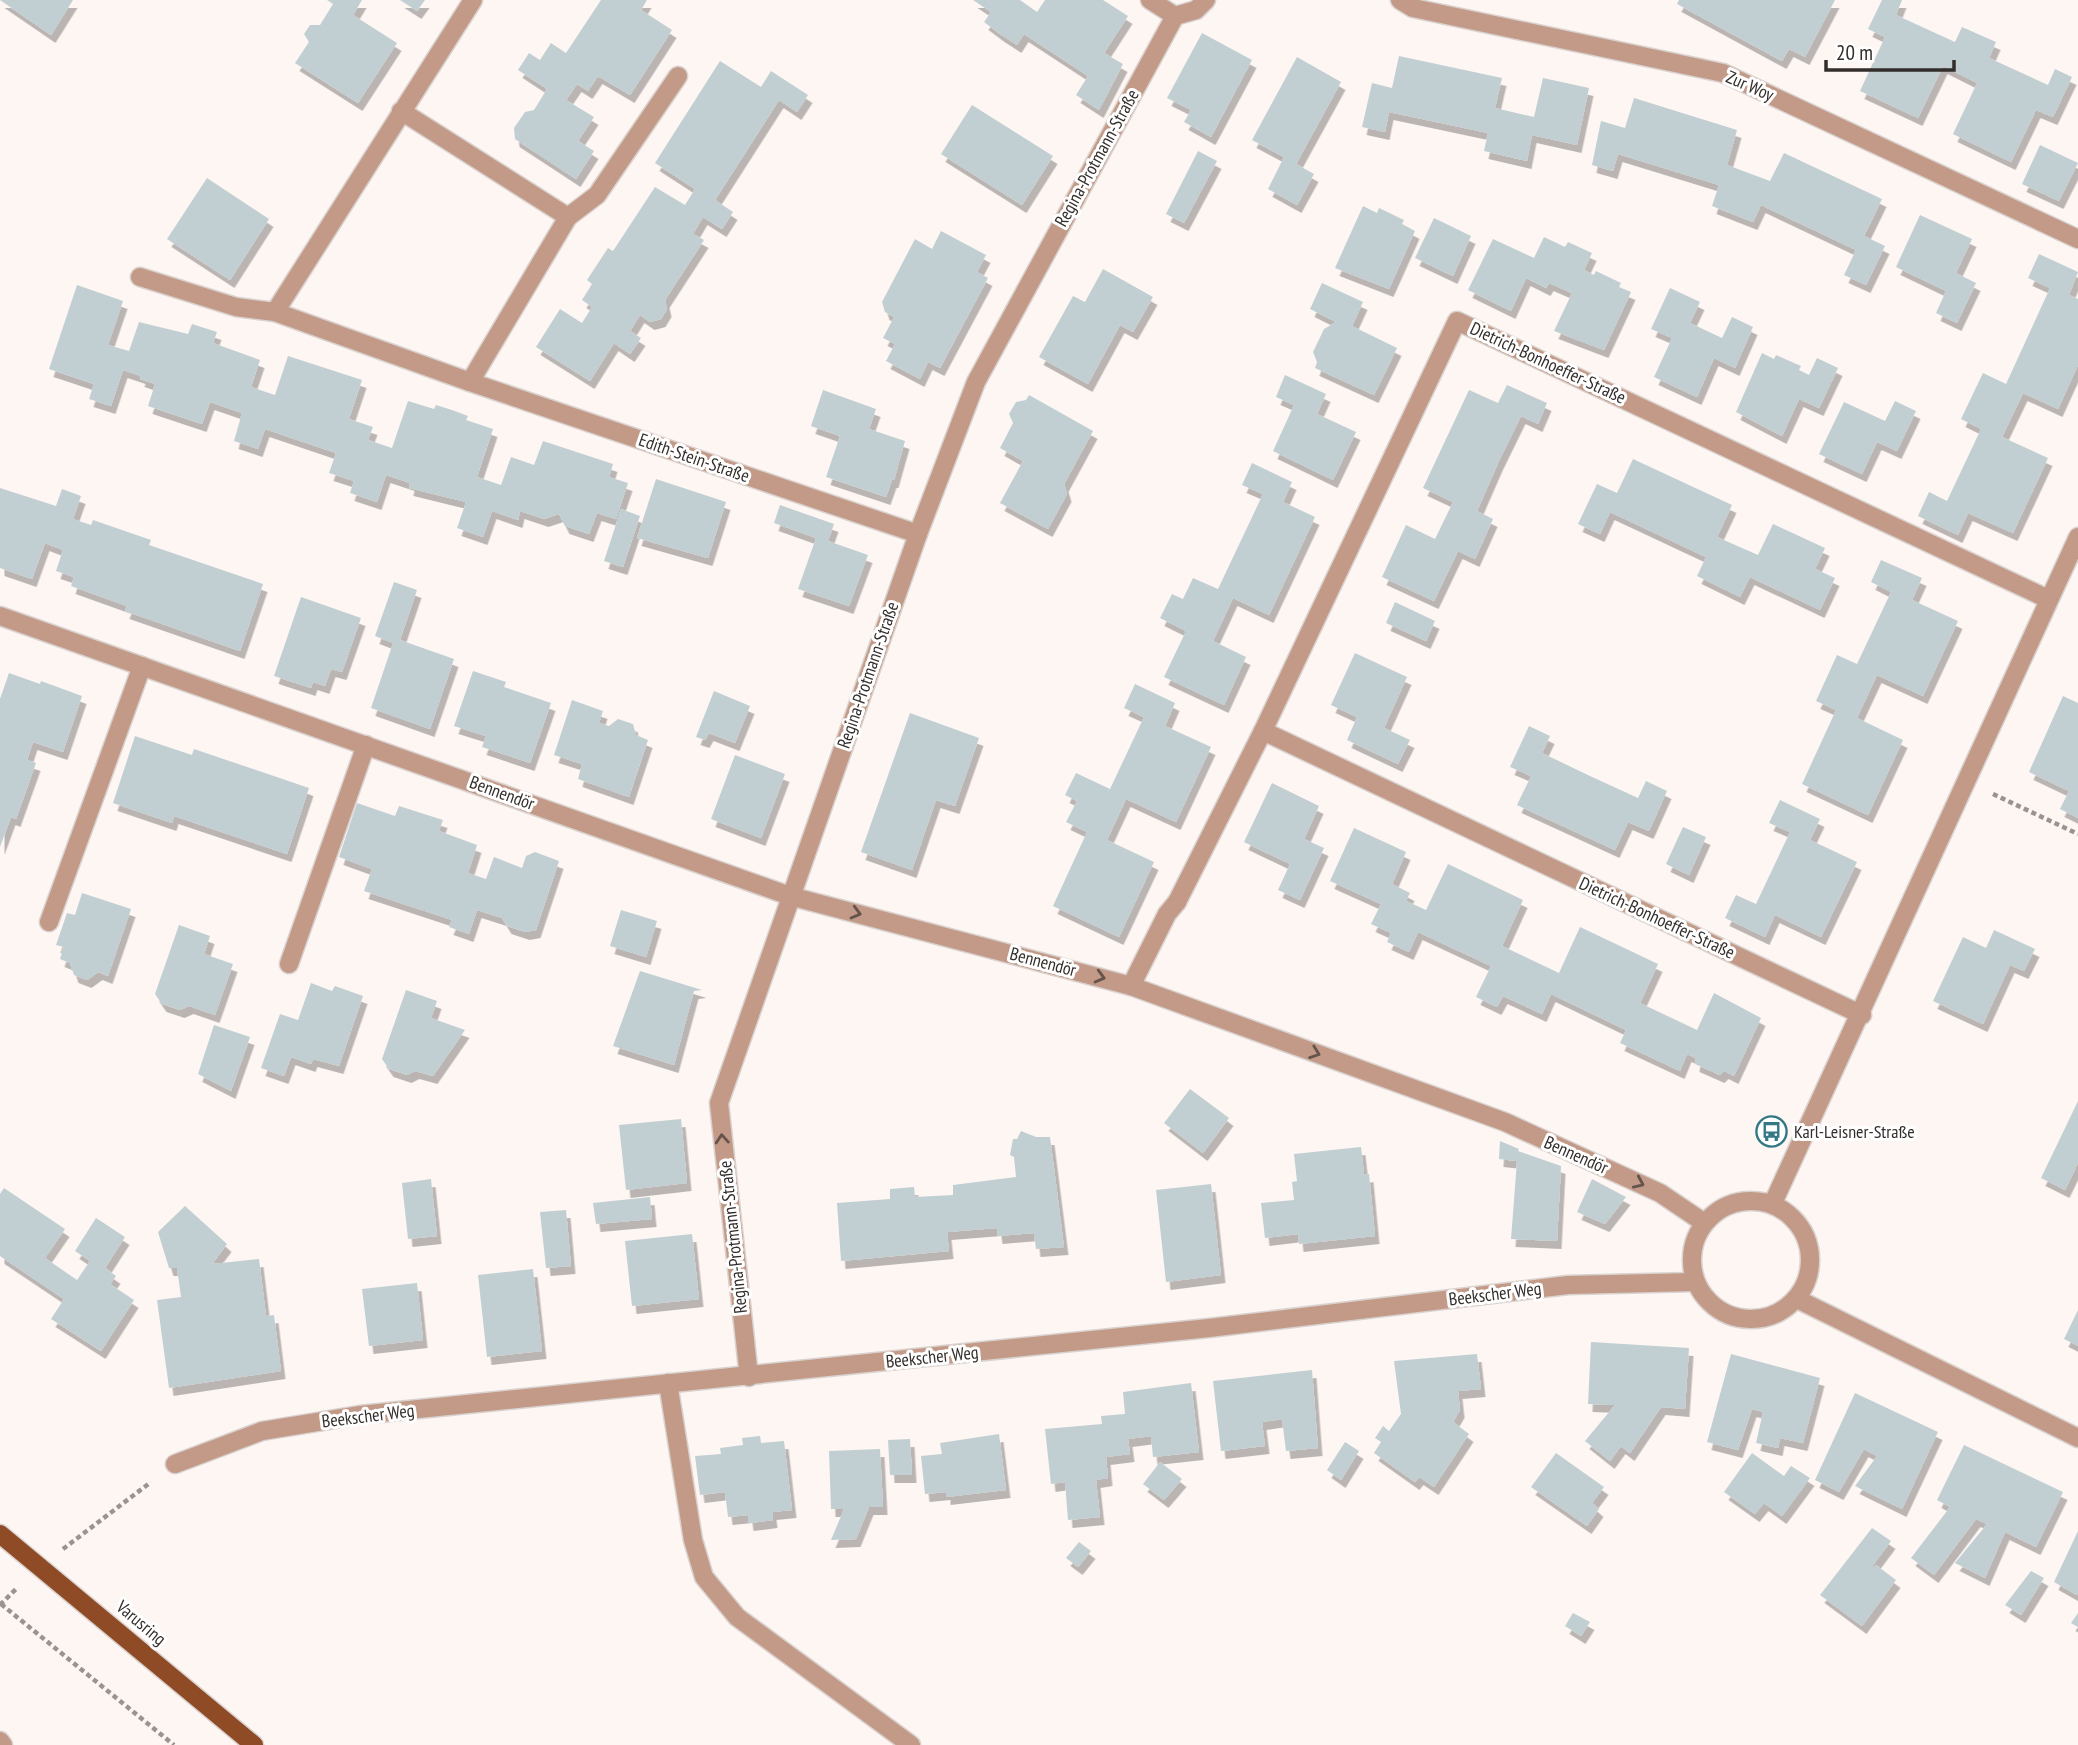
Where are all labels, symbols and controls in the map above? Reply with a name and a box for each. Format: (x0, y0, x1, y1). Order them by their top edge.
scale bar (1826, 28, 1954, 72)
text: 20 m (1836, 39, 1873, 66)
street label: Zur Woy (1723, 65, 1778, 106)
street label: Regina-Protmann-Straße (1049, 85, 1144, 230)
street label: Dietrich-Bonhoeffer-Straße (1467, 316, 1630, 409)
street label: Edith-Stein-Straße (636, 428, 753, 487)
street label: Regina-Protmann-Straße (832, 599, 903, 751)
street label: Bennendör (466, 770, 538, 815)
street label: Dietrich-Bonhoeffer-Straße (1576, 871, 1739, 964)
one-way arrow (850, 905, 862, 919)
street label: Bennendör (1008, 942, 1079, 981)
one-way arrow (1094, 969, 1106, 984)
one-way arrow (1308, 1045, 1320, 1059)
bus stop icon: Karl-Leisner-Straße (1754, 1115, 1788, 1149)
place label: Karl-Leisner-Straße (1794, 1120, 1915, 1143)
street label: Bennendör (1541, 1130, 1612, 1179)
one-way arrow (715, 1133, 730, 1144)
street label: Regina-Protmann-Straße (713, 1160, 752, 1315)
one-way arrow (1632, 1175, 1644, 1189)
street label: Beekscher Weg (1447, 1276, 1543, 1311)
street label: Beekscher Weg (884, 1340, 979, 1373)
street label: Beekscher Weg (320, 1398, 416, 1433)
street label: Varusring (111, 1594, 171, 1650)

